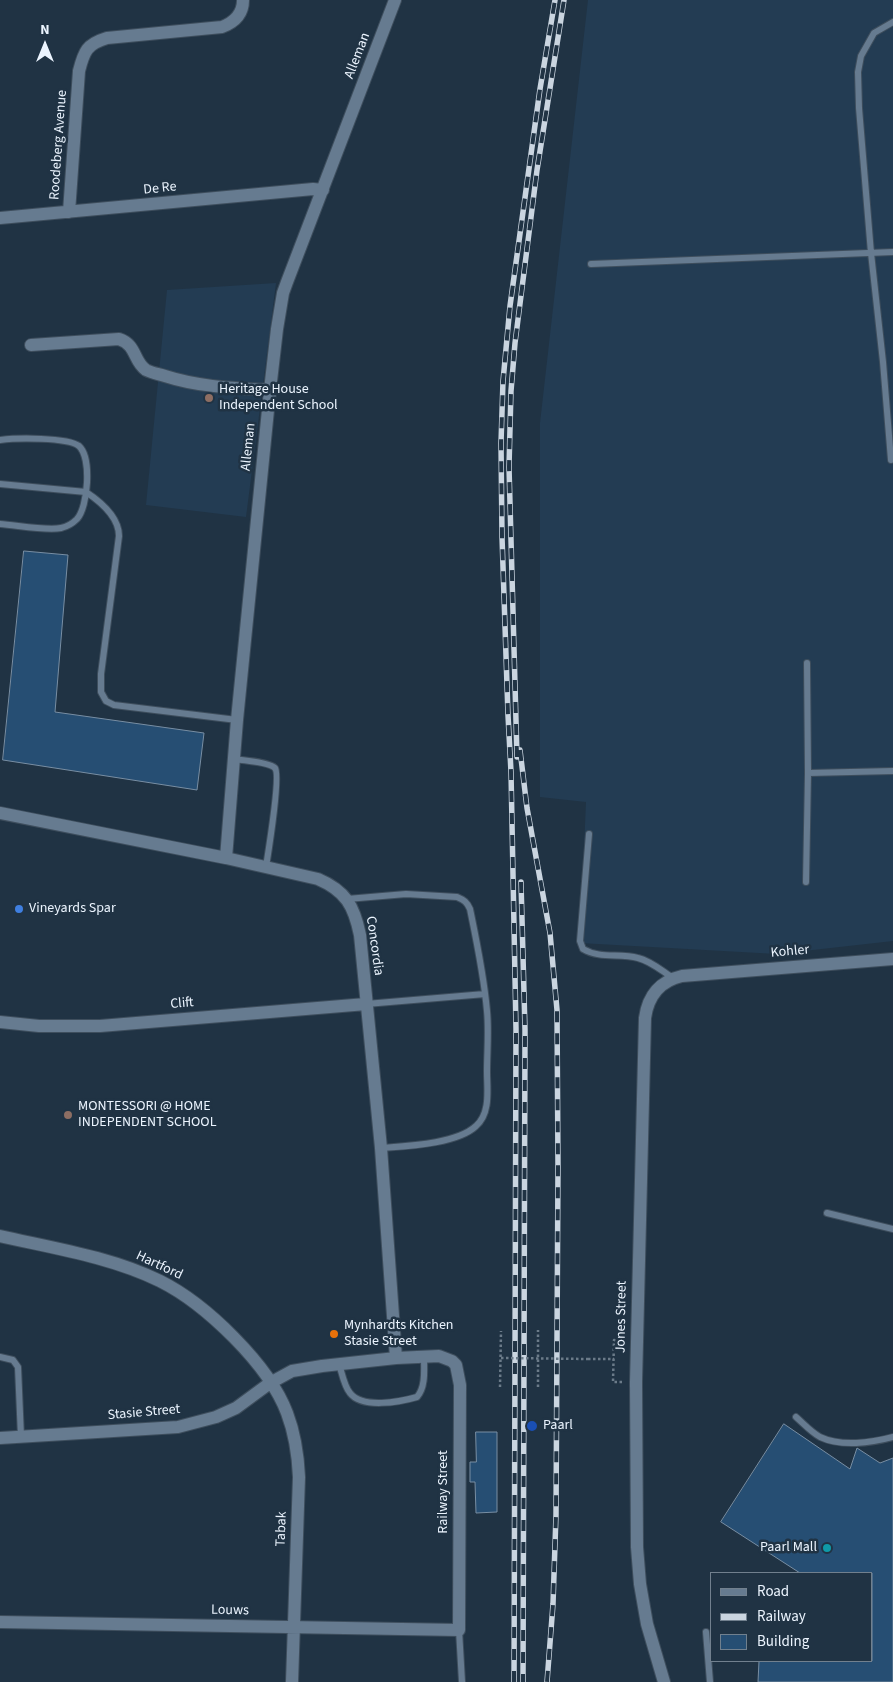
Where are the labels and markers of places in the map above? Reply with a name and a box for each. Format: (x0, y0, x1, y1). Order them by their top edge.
place label: Heritage House Independent School (219, 382, 338, 414)
marker: Heritage House Independent School (203, 392, 215, 404)
place label: Vineyards Spar (29, 901, 116, 917)
marker: Vineyards Spar (13, 903, 25, 915)
place label: MONTESSORI @ HOME INDEPENDENT SCHOOL (78, 1099, 216, 1132)
marker: MONTESSORI @ HOME INDEPENDENT SCHOOL (62, 1109, 74, 1121)
place label: Mynhardts Kitchen Stasie Street (344, 1318, 453, 1350)
marker: Mynhardts Kitchen Stasie Street (328, 1328, 340, 1340)
place label: Paarl (543, 1418, 573, 1434)
marker: Paarl (525, 1419, 539, 1433)
place label: Paarl Mall (760, 1540, 817, 1556)
marker: Paarl Mall (821, 1542, 833, 1554)

